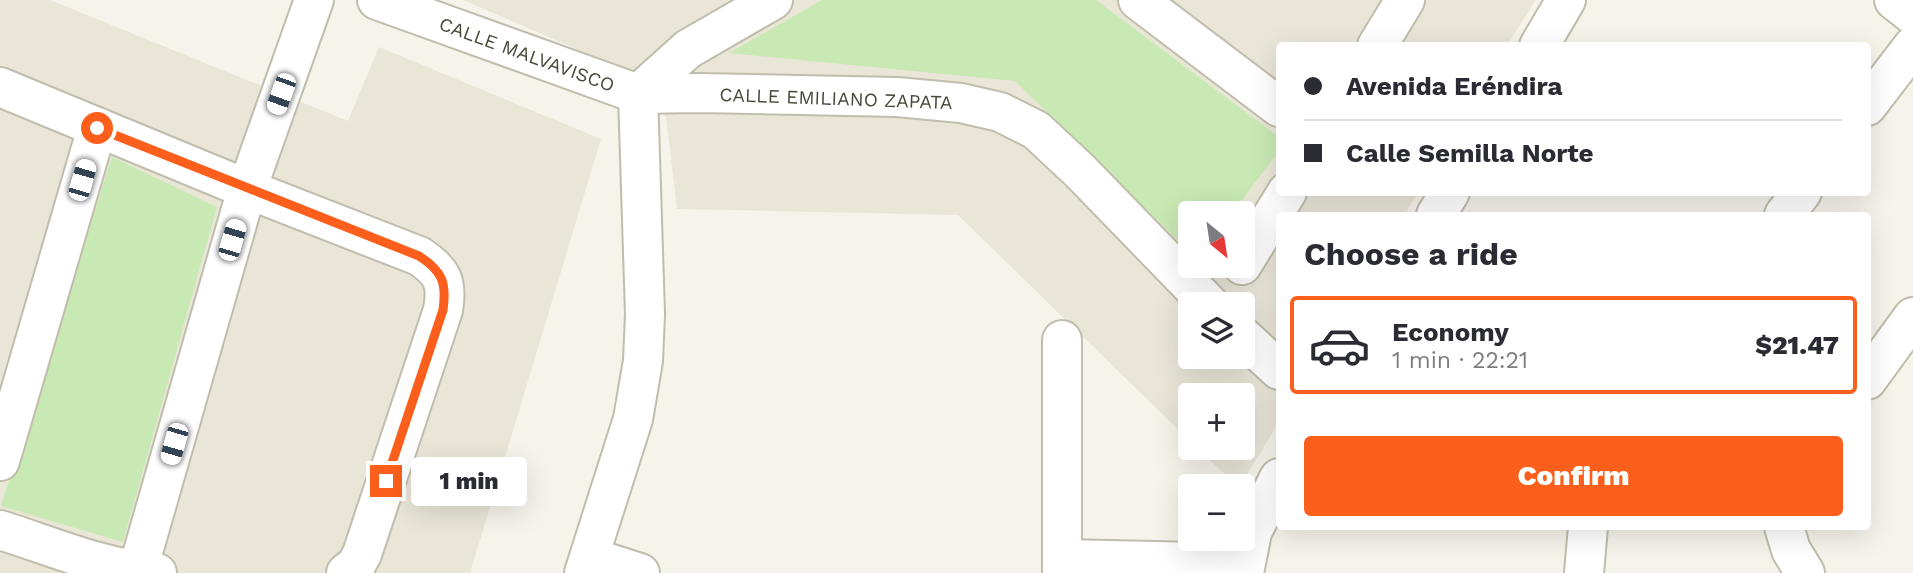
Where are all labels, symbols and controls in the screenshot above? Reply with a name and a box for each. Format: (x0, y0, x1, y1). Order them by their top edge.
street label: CALLE MALVAVISCO (436, 12, 618, 97)
car (264, 71, 299, 117)
text: Avenida Eréndira (1346, 71, 1563, 101)
street label: CALLE EMILIANO ZAPATA (719, 83, 953, 114)
route start (81, 112, 113, 144)
text: Calle Semilla Norte (1346, 138, 1594, 168)
car (67, 157, 98, 203)
north arrow (1178, 201, 1255, 278)
map controls (1178, 201, 1255, 551)
car (217, 217, 248, 263)
text: Choose a ride (1304, 235, 1518, 273)
button: layers (1178, 292, 1255, 369)
icon: car (1308, 314, 1371, 377)
text: Economy (1392, 317, 1509, 347)
text: $21.47 (1755, 330, 1839, 360)
text: 1 min · 22:21 (1392, 347, 1528, 374)
button: + (1178, 383, 1255, 460)
car (159, 421, 190, 467)
button: Confirm (1304, 436, 1843, 516)
callout: 1 min (410, 456, 526, 505)
route end (370, 465, 402, 497)
text: 1 min (439, 468, 499, 495)
button: − (1178, 474, 1255, 551)

